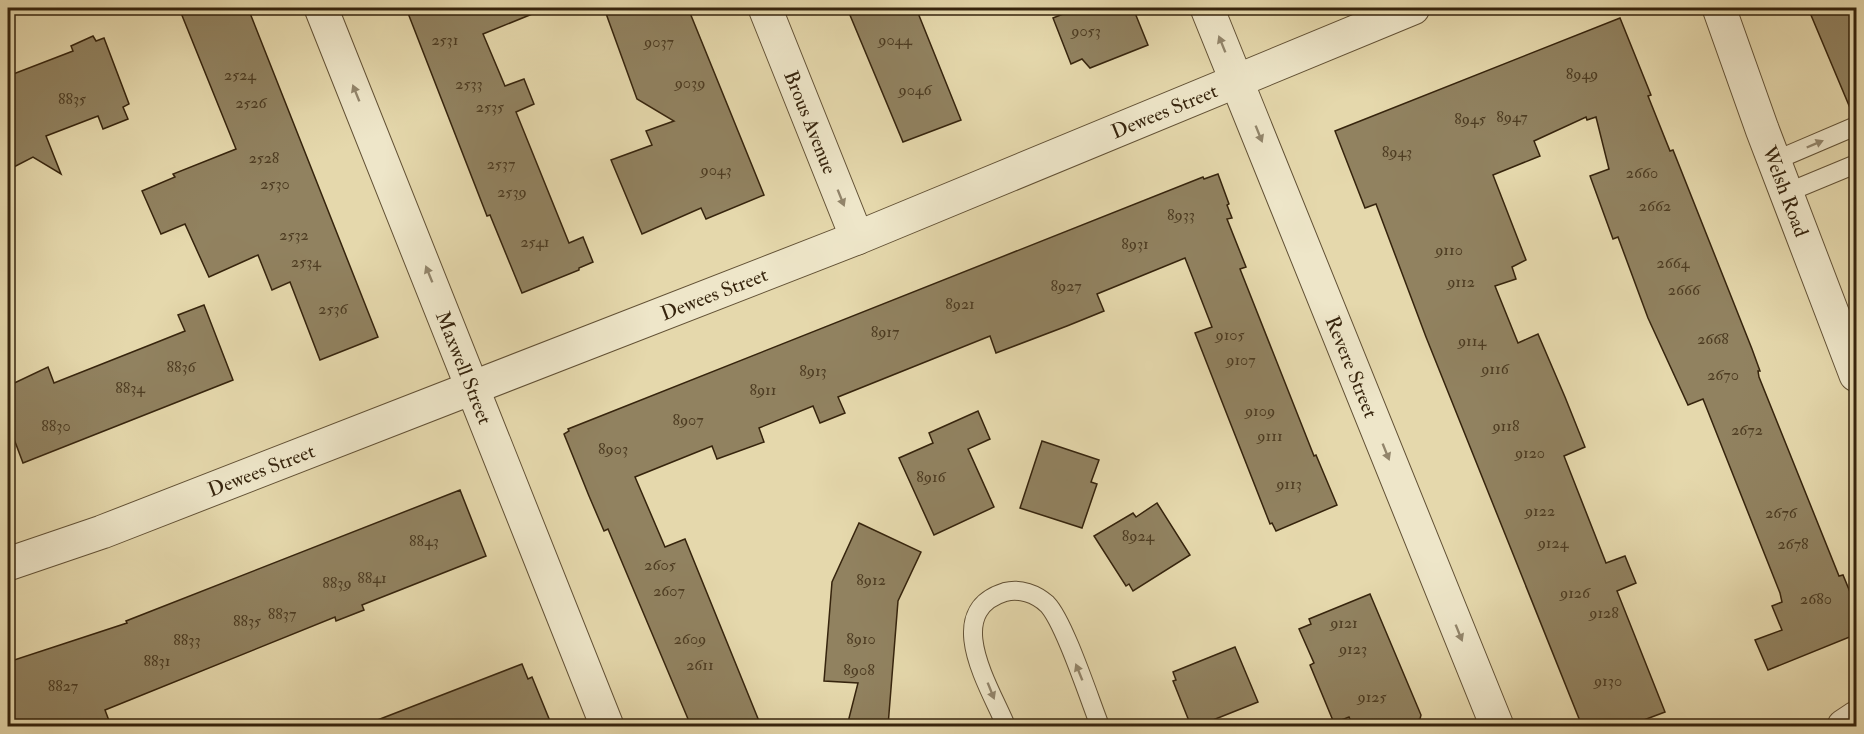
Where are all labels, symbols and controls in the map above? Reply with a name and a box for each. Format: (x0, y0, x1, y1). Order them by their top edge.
house number: 9053 (1070, 21, 1101, 41)
house number: 2531 (432, 30, 458, 50)
house number: 9044 (877, 30, 913, 50)
house number: 9037 (643, 32, 675, 52)
one-way arrow (1217, 35, 1226, 53)
house number: 8949 (1566, 64, 1598, 84)
house number: 2524 (224, 65, 257, 85)
street label: Brous Avenue (778, 67, 842, 178)
house number: 9039 (674, 73, 705, 93)
house number: 2533 (455, 74, 483, 94)
street label: Dewees Street (1107, 78, 1222, 144)
house number: 9046 (897, 80, 932, 100)
one-way arrow (351, 84, 360, 102)
house number: 8835 (58, 89, 86, 109)
house number: 2526 (235, 93, 268, 113)
house number: 2535 (476, 97, 504, 117)
house number: 8947 (1496, 107, 1528, 127)
house number: 8945 (1454, 109, 1486, 129)
one-way arrow (1254, 126, 1264, 144)
one-way arrow (1807, 139, 1825, 149)
street label: Welsh Road (1756, 141, 1814, 241)
house number: 8943 (1382, 142, 1412, 162)
house number: 2528 (249, 148, 280, 168)
house number: 2537 (487, 154, 516, 174)
house number: 9043 (699, 160, 732, 180)
house number: 2660 (1626, 163, 1658, 183)
house number: 2530 (260, 174, 290, 194)
house number: 2539 (497, 182, 527, 202)
one-way arrow (837, 189, 846, 207)
house number: 2662 (1639, 196, 1671, 216)
house number: 8933 (1167, 205, 1195, 225)
house number: 2532 (279, 225, 309, 245)
house number: 2541 (520, 232, 550, 252)
house number: 8931 (1121, 234, 1149, 254)
house number: 9110 (1434, 240, 1463, 260)
house number: 2534 (291, 252, 322, 272)
house number: 2664 (1657, 253, 1691, 273)
street label: Dewees Street (657, 262, 772, 326)
one-way arrow (423, 264, 433, 282)
house number: 9112 (1446, 272, 1475, 292)
house number: 8927 (1050, 276, 1082, 296)
house number: 2666 (1668, 280, 1701, 300)
house number: 8921 (945, 294, 975, 314)
house number: 2536 (318, 299, 349, 319)
street label: Maxwell Street (430, 308, 498, 428)
street label: Revere Street (1320, 312, 1383, 422)
house number: 8917 (871, 322, 900, 342)
house number: 9105 (1215, 325, 1245, 345)
house number: 2668 (1697, 329, 1729, 349)
house number: 9114 (1457, 331, 1487, 351)
house number: 9107 (1225, 350, 1256, 370)
house number: 8836 (166, 357, 197, 377)
house number: 9116 (1480, 359, 1510, 379)
house number: 8913 (799, 361, 827, 381)
house number: 2670 (1707, 365, 1739, 385)
house number: 8834 (115, 378, 146, 398)
house number: 8911 (749, 380, 777, 400)
house number: 9109 (1244, 401, 1275, 421)
house number: 8907 (672, 410, 704, 430)
house number: 8830 (41, 416, 71, 436)
house number: 9118 (1491, 416, 1520, 436)
house number: 2672 (1731, 420, 1763, 440)
house number: 9111 (1256, 426, 1283, 446)
street label: Dewees Street (204, 438, 319, 503)
house number: 8903 (598, 439, 628, 459)
one-way arrow (1382, 443, 1392, 461)
house number: 9120 (1514, 443, 1545, 463)
house number: 8916 (916, 467, 947, 487)
house number: 9113 (1275, 474, 1302, 494)
house number: 9122 (1524, 501, 1555, 521)
house number: 2676 (1765, 503, 1798, 523)
house number: 8924 (1122, 526, 1156, 546)
house number: 8843 (409, 531, 439, 551)
house number: 9124 (1537, 533, 1570, 553)
house number: 2678 (1777, 534, 1809, 554)
house number: 2605 (644, 555, 676, 575)
house number: 8841 (357, 568, 387, 588)
house number: 8912 (856, 570, 886, 590)
house number: 8839 (322, 573, 352, 593)
house number: 2607 (653, 581, 686, 601)
house number: 9126 (1559, 583, 1591, 603)
house number: 2680 (1800, 589, 1832, 609)
house number: 9128 (1588, 603, 1619, 623)
house number: 8837 (268, 604, 297, 624)
house number: 8835 (233, 611, 261, 631)
house number: 9121 (1329, 613, 1358, 633)
one-way arrow (1454, 624, 1464, 642)
house number: 2609 (674, 629, 706, 649)
house number: 8910 (846, 629, 876, 649)
house number: 8833 (173, 630, 201, 650)
house number: 9123 (1338, 639, 1367, 659)
house number: 8831 (144, 651, 170, 671)
house number: 2611 (686, 655, 714, 675)
house number: 8908 (843, 660, 875, 680)
one-way arrow (1073, 663, 1083, 681)
house number: 9130 (1593, 671, 1622, 691)
house number: 8827 (48, 676, 79, 696)
one-way arrow (986, 682, 996, 700)
house number: 9125 (1357, 687, 1386, 707)

